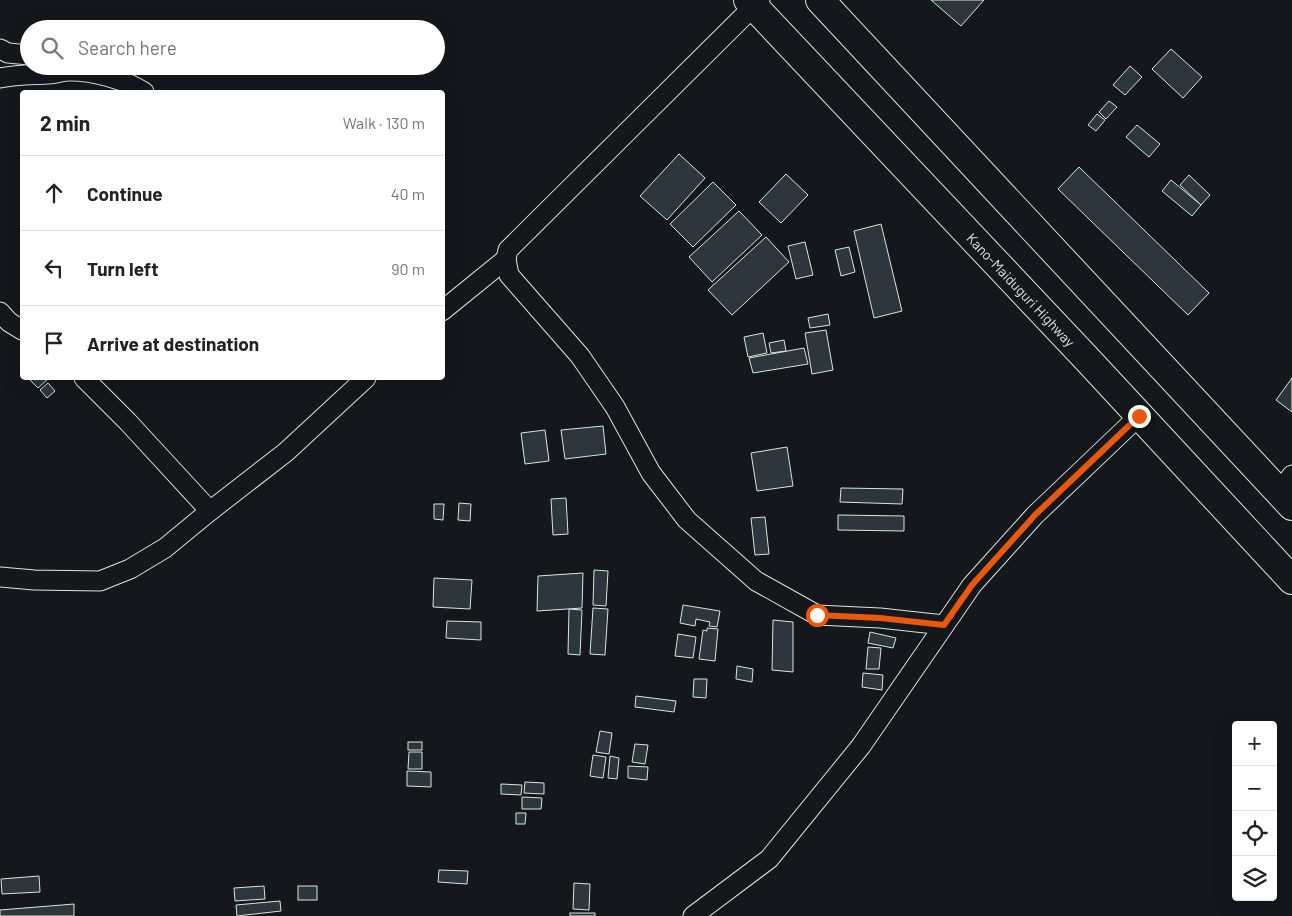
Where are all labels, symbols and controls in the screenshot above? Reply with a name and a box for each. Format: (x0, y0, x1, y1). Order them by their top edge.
search box (20, 20, 445, 75)
icon: search (38, 34, 66, 62)
text: Search here (78, 36, 177, 59)
text: 2 min (40, 110, 90, 135)
text: Walk · 130 m (343, 113, 425, 132)
icon: ahead (40, 179, 68, 207)
text: Continue (87, 182, 163, 205)
text: 40 m (391, 184, 425, 203)
street label: Kano-Maiduguri Highway (964, 229, 1079, 350)
icon: left (40, 254, 68, 282)
text: Turn left (87, 257, 158, 280)
text: 90 m (391, 259, 425, 278)
icon: arrive (40, 329, 68, 357)
text: Arrive at destination (87, 332, 259, 355)
route end (1128, 405, 1151, 428)
route start (806, 604, 829, 627)
map controls (1232, 721, 1277, 901)
button: + (1232, 721, 1277, 766)
button: − (1232, 766, 1277, 811)
button: locate (1232, 811, 1277, 856)
button: layers (1232, 856, 1277, 901)

